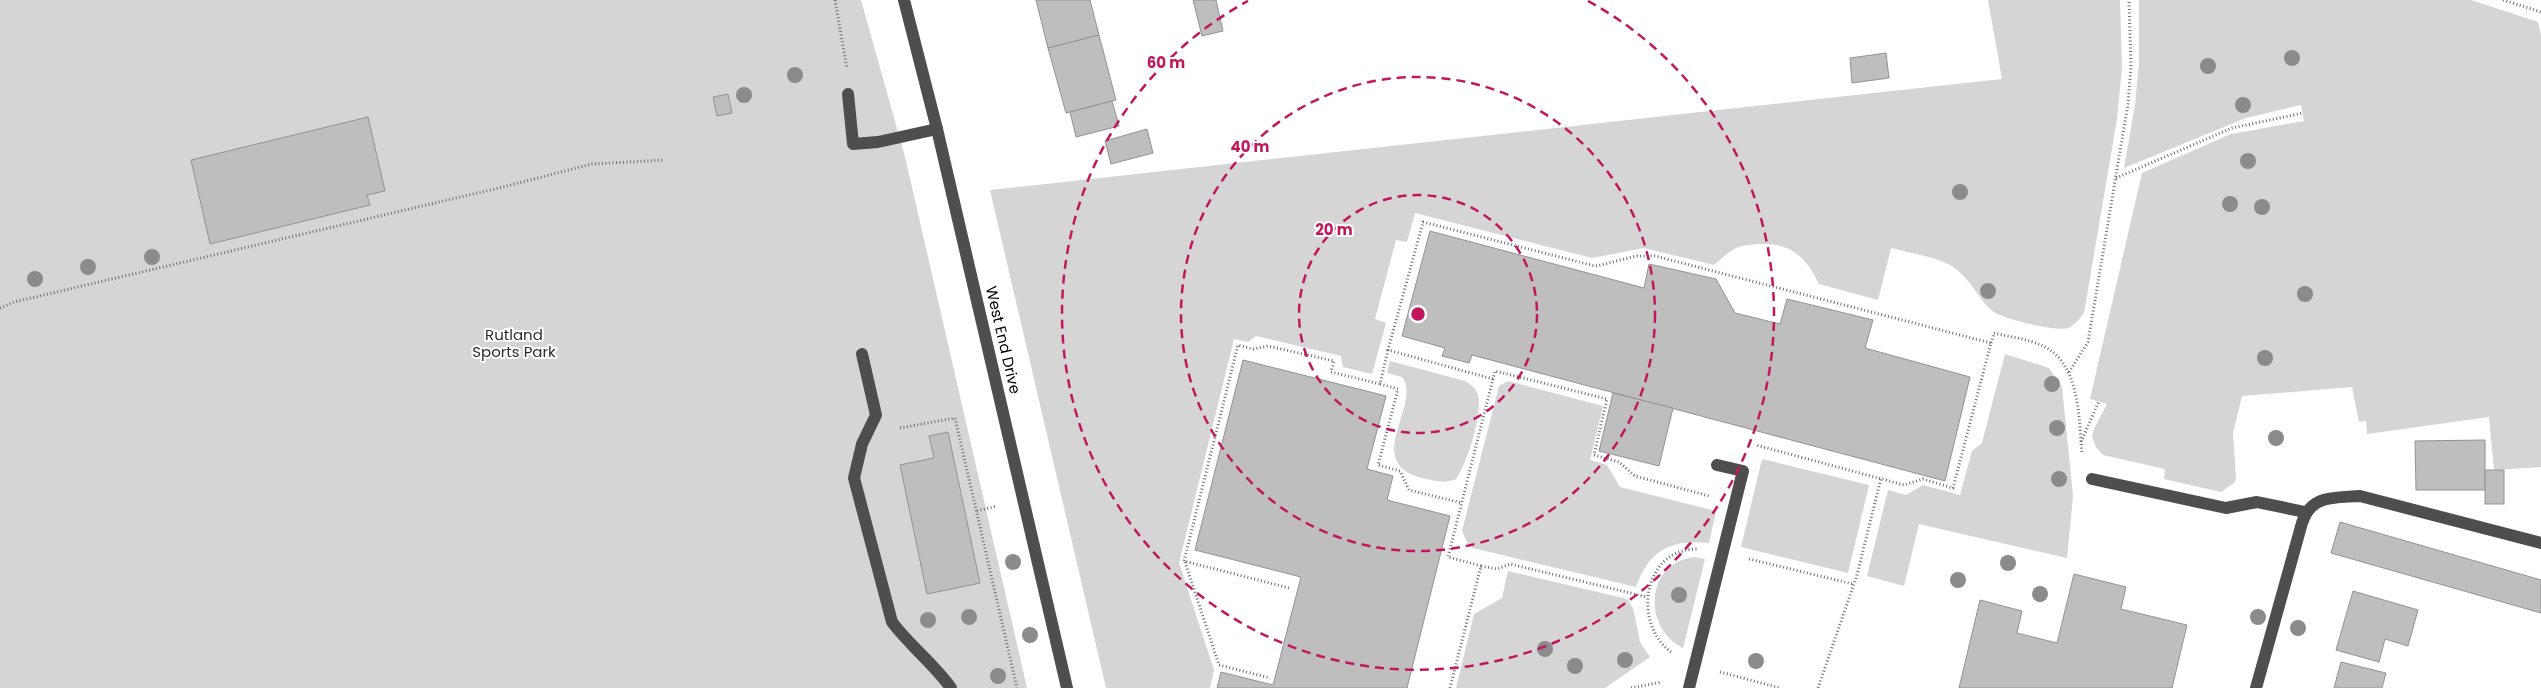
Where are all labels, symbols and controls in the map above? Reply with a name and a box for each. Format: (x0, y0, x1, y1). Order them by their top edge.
text: 60 m (1147, 52, 1185, 73)
text: 40 m (1230, 136, 1270, 157)
text: 20 m (1315, 219, 1353, 240)
street label: West End Drive (981, 284, 1026, 396)
centre of rings (1409, 305, 1427, 323)
park label: Rutland Sports Park (472, 324, 556, 362)

